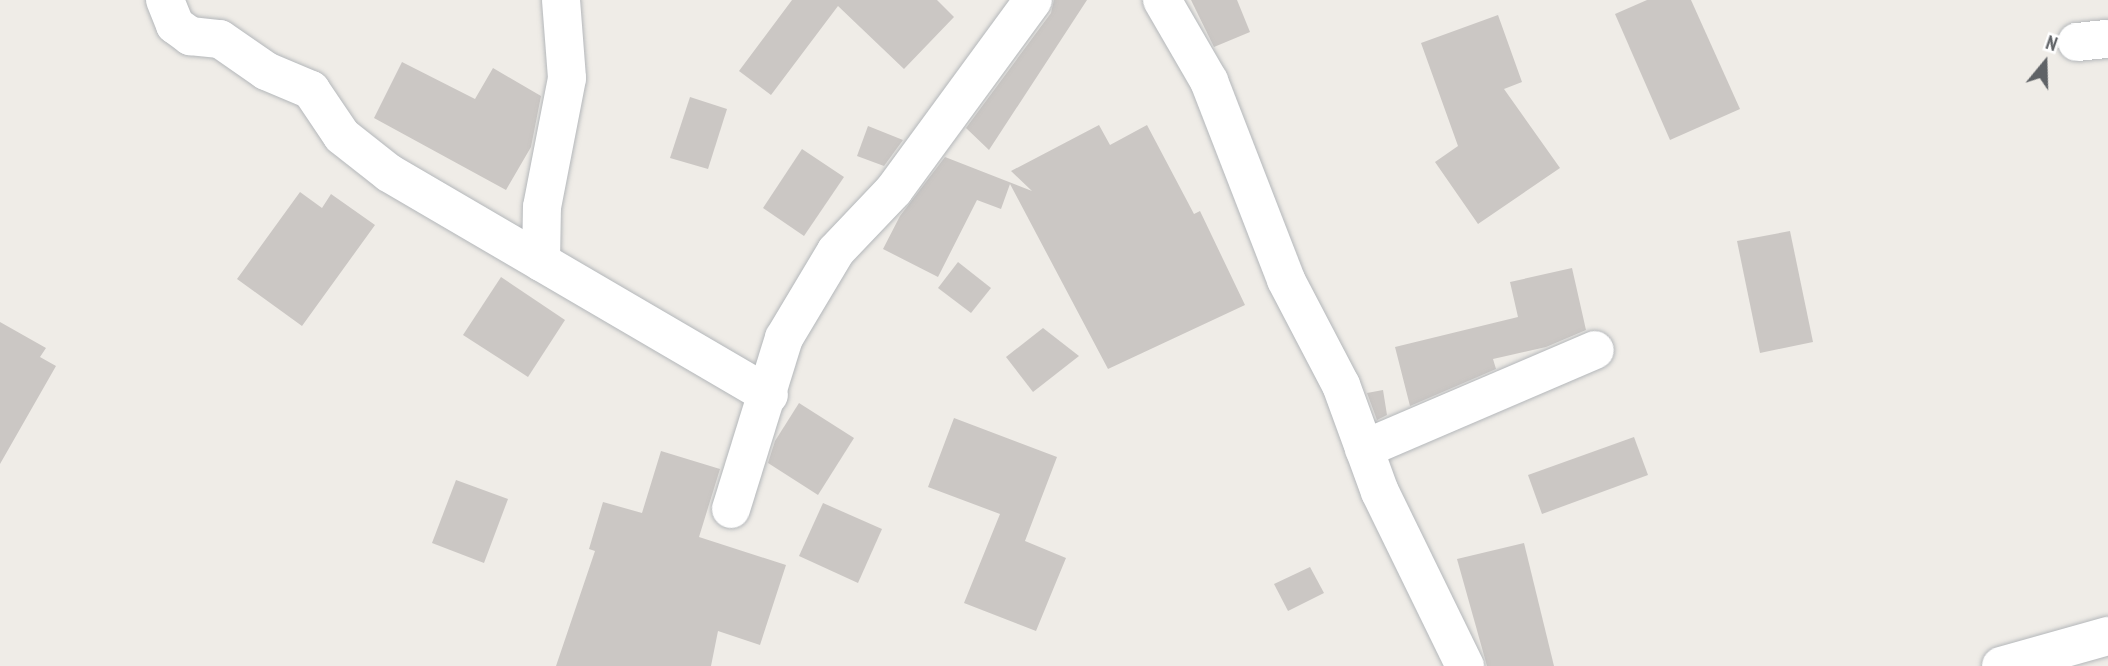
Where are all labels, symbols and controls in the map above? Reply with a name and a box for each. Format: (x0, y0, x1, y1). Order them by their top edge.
north arrow (2010, 28, 2080, 98)
text: N (2043, 30, 2061, 56)

